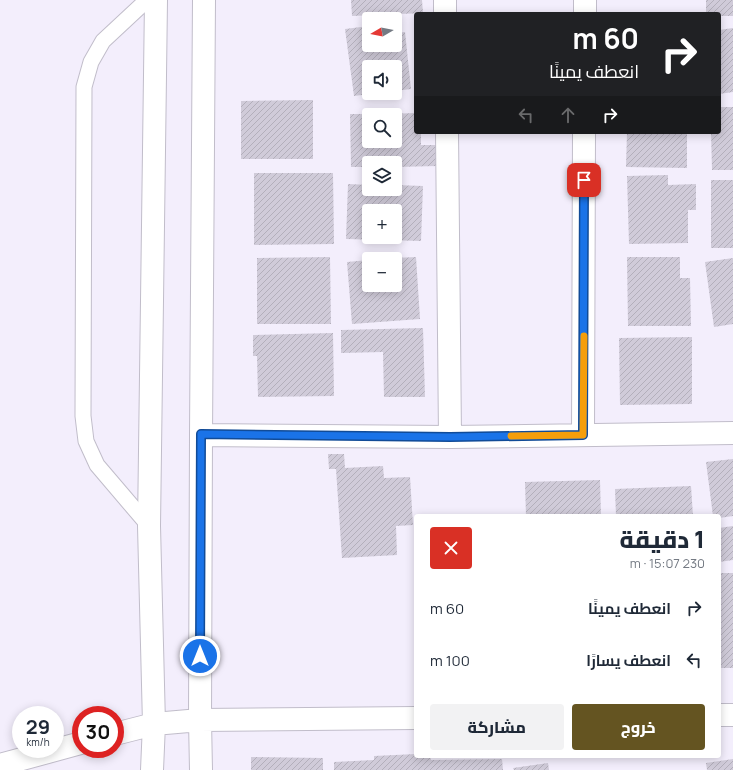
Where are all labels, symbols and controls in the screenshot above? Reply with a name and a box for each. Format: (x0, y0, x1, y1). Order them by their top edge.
north arrow (362, 12, 402, 52)
map controls (362, 12, 402, 292)
text: 60 m (572, 19, 639, 57)
icon: right (653, 28, 705, 80)
text: انعطف يمينًا (549, 59, 639, 83)
button: sound (362, 60, 402, 100)
icon: left (515, 104, 537, 126)
icon: ahead (557, 104, 579, 126)
icon: right (599, 104, 621, 126)
button: search (362, 108, 402, 148)
button: layers (362, 156, 402, 196)
pin (567, 163, 601, 197)
icon: arrive (573, 169, 595, 191)
button: + (362, 204, 402, 244)
button: − (362, 252, 402, 292)
text: 1 دقيقة (620, 522, 705, 555)
button: close (430, 527, 472, 569)
text: 230 m · 15:07 (630, 554, 705, 572)
icon: right (683, 597, 705, 619)
text: 60 m (430, 598, 464, 619)
text: انعطف يمينًا (588, 598, 671, 619)
position arrow (179, 635, 221, 677)
icon: left (683, 649, 705, 671)
text: 100 m (430, 650, 470, 671)
text: انعطف يسارًا (586, 650, 671, 671)
button: مشاركة (430, 704, 564, 750)
button: خروج (572, 704, 705, 750)
speed limit sign: 30 (72, 706, 124, 758)
text: 29 (26, 713, 50, 740)
text: km/h (26, 735, 50, 749)

